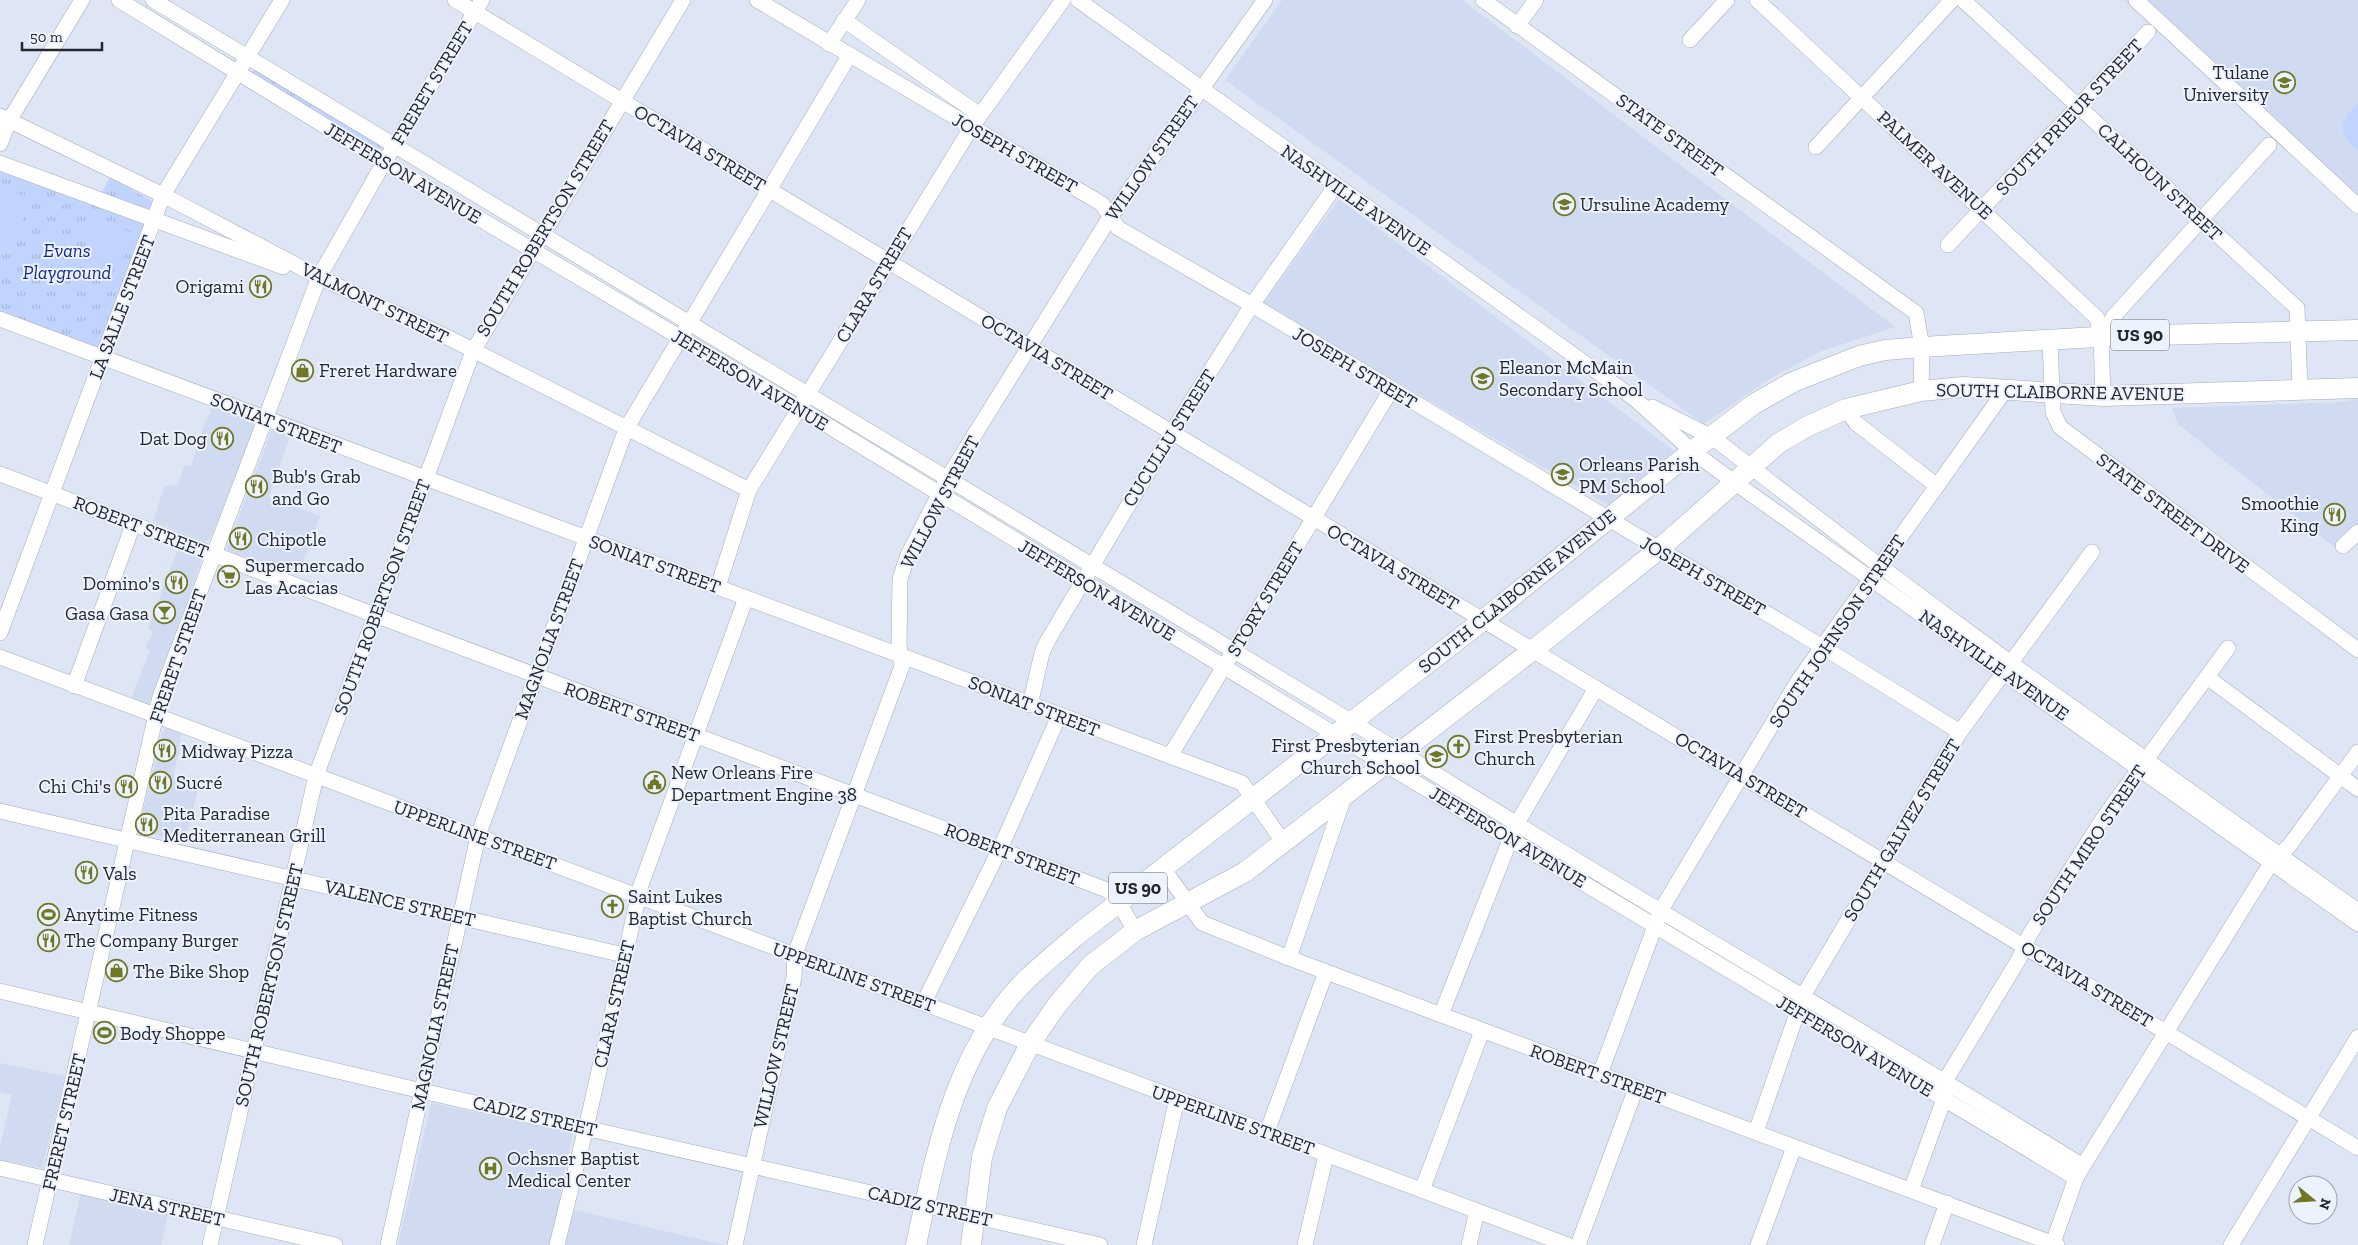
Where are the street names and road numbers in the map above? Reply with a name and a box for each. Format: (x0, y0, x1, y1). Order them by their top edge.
street label: FRERET STREET (386, 17, 478, 149)
street label: SOUTH PRIEUR STREET (1991, 34, 2148, 200)
street label: STATE STREET (1612, 88, 1728, 182)
street label: WILLOW STREET (1100, 91, 1204, 225)
street label: OCTAVIA STREET (630, 99, 770, 197)
street label: PALMER AVENUE (1873, 106, 1997, 224)
street label: JOSEPH STREET (948, 108, 1082, 198)
street label: SOUTH ROBERTSON STREET (471, 115, 619, 341)
street label: JEFFERSON AVENUE (320, 117, 486, 229)
street label: CALHOUN STREET (2093, 118, 2227, 246)
street label: NASHVILLE AVENUE (1277, 140, 1435, 260)
street label: CLARA STREET (831, 223, 918, 347)
street label: LA SALLE STREET (84, 232, 160, 382)
street label: VALMONT STREET (297, 257, 453, 349)
street label: OCTAVIA STREET (977, 308, 1117, 406)
road number: US 90 (2111, 320, 2169, 350)
street label: JOSEPH STREET (1289, 322, 1421, 414)
street label: JEFFERSON AVENUE (667, 324, 833, 436)
street label: CUCULLU STREET (1117, 365, 1221, 511)
street label: SOUTH CLAIBORNE AVENUE (1936, 378, 2184, 406)
street label: SONIAT STREET (207, 387, 345, 459)
street label: WILLOW STREET (895, 431, 985, 572)
street label: STATE STREET DRIVE (2092, 448, 2254, 578)
street label: SOUTH ROBERTSON STREET (329, 476, 435, 718)
street label: ROBERT STREET (70, 491, 212, 563)
street label: SOUTH CLAIBORNE AVENUE (1413, 504, 1621, 678)
street label: OCTAVIA STREET (1323, 518, 1463, 616)
street label: SONIAT STREET (586, 529, 724, 599)
street label: SOUTH JOHNSON STREET (1764, 530, 1910, 732)
street label: JOSEPH STREET (1636, 531, 1770, 621)
street label: JEFFERSON AVENUE (1014, 534, 1180, 646)
street label: STORY STREET (1222, 537, 1308, 661)
street label: MAGNOLIA STREET (509, 555, 589, 723)
street label: FRERET STREET (144, 586, 212, 726)
street label: NASHVILLE AVENUE (1915, 605, 2073, 725)
street label: SONIAT STREET (965, 670, 1103, 742)
street label: ROBERT STREET (561, 677, 703, 747)
street label: OCTAVIA STREET (1671, 726, 1811, 824)
street label: SOUTH GALVEZ STREET (1838, 734, 1966, 925)
street label: SOUTH MIRO STREET (2027, 760, 2151, 929)
street label: JEFFERSON AVENUE (1425, 781, 1591, 893)
street label: UPPERLINE STREET (390, 795, 560, 875)
street label: ROBERT STREET (941, 818, 1083, 890)
street label: SOUTH ROBERTSON STREET (230, 861, 308, 1109)
road number: US 90 (1109, 872, 1167, 904)
street label: VALENCE STREET (321, 874, 478, 932)
street label: OCTAVIA STREET (2017, 935, 2157, 1033)
street label: UPPERLINE STREET (769, 937, 939, 1017)
street label: CLARA STREET (588, 938, 640, 1070)
street label: MAGNOLIA STREET (406, 942, 464, 1112)
street label: WILLOW STREET (748, 981, 804, 1130)
street label: JEFFERSON AVENUE (1772, 990, 1938, 1102)
street label: ROBERT STREET (1527, 1039, 1669, 1109)
street label: FRERET STREET (37, 1051, 91, 1193)
street label: UPPERLINE STREET (1148, 1080, 1318, 1160)
street label: CADIZ STREET (471, 1091, 600, 1142)
street label: CADIZ STREET (866, 1181, 995, 1232)
street label: JENA STREET (107, 1183, 227, 1231)

